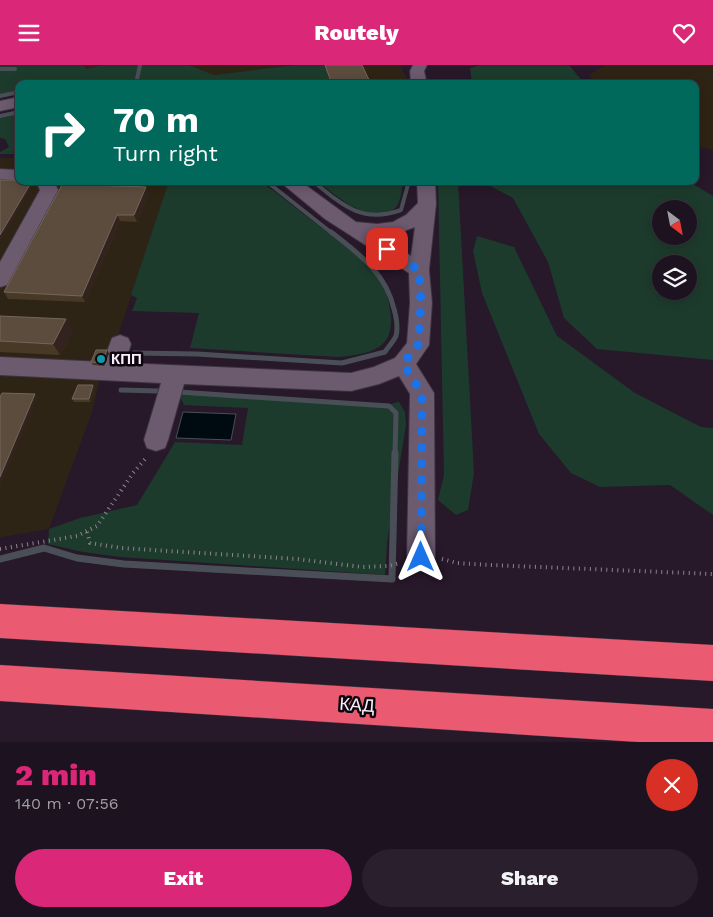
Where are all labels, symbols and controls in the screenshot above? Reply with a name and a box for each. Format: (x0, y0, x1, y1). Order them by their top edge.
icon: menu (15, 19, 43, 47)
icon: heart (670, 19, 698, 47)
text: Routely (314, 20, 399, 45)
text: 70 m (113, 99, 199, 141)
icon: right (30, 100, 95, 165)
text: Turn right (113, 141, 218, 166)
north arrow (652, 200, 698, 245)
map controls (652, 200, 697, 300)
pin (366, 228, 408, 270)
icon: arrive (373, 235, 401, 263)
button: layers (652, 255, 697, 300)
place label: КПП (111, 350, 142, 368)
marker: КПП (95, 353, 107, 365)
position arrow (394, 530, 446, 582)
street label: КАД (339, 693, 375, 716)
text: 2 min (15, 757, 97, 792)
button: close (646, 759, 698, 811)
text: 140 m · 07:56 (15, 794, 119, 813)
button: Exit (15, 849, 352, 907)
button: Share (362, 849, 698, 907)

